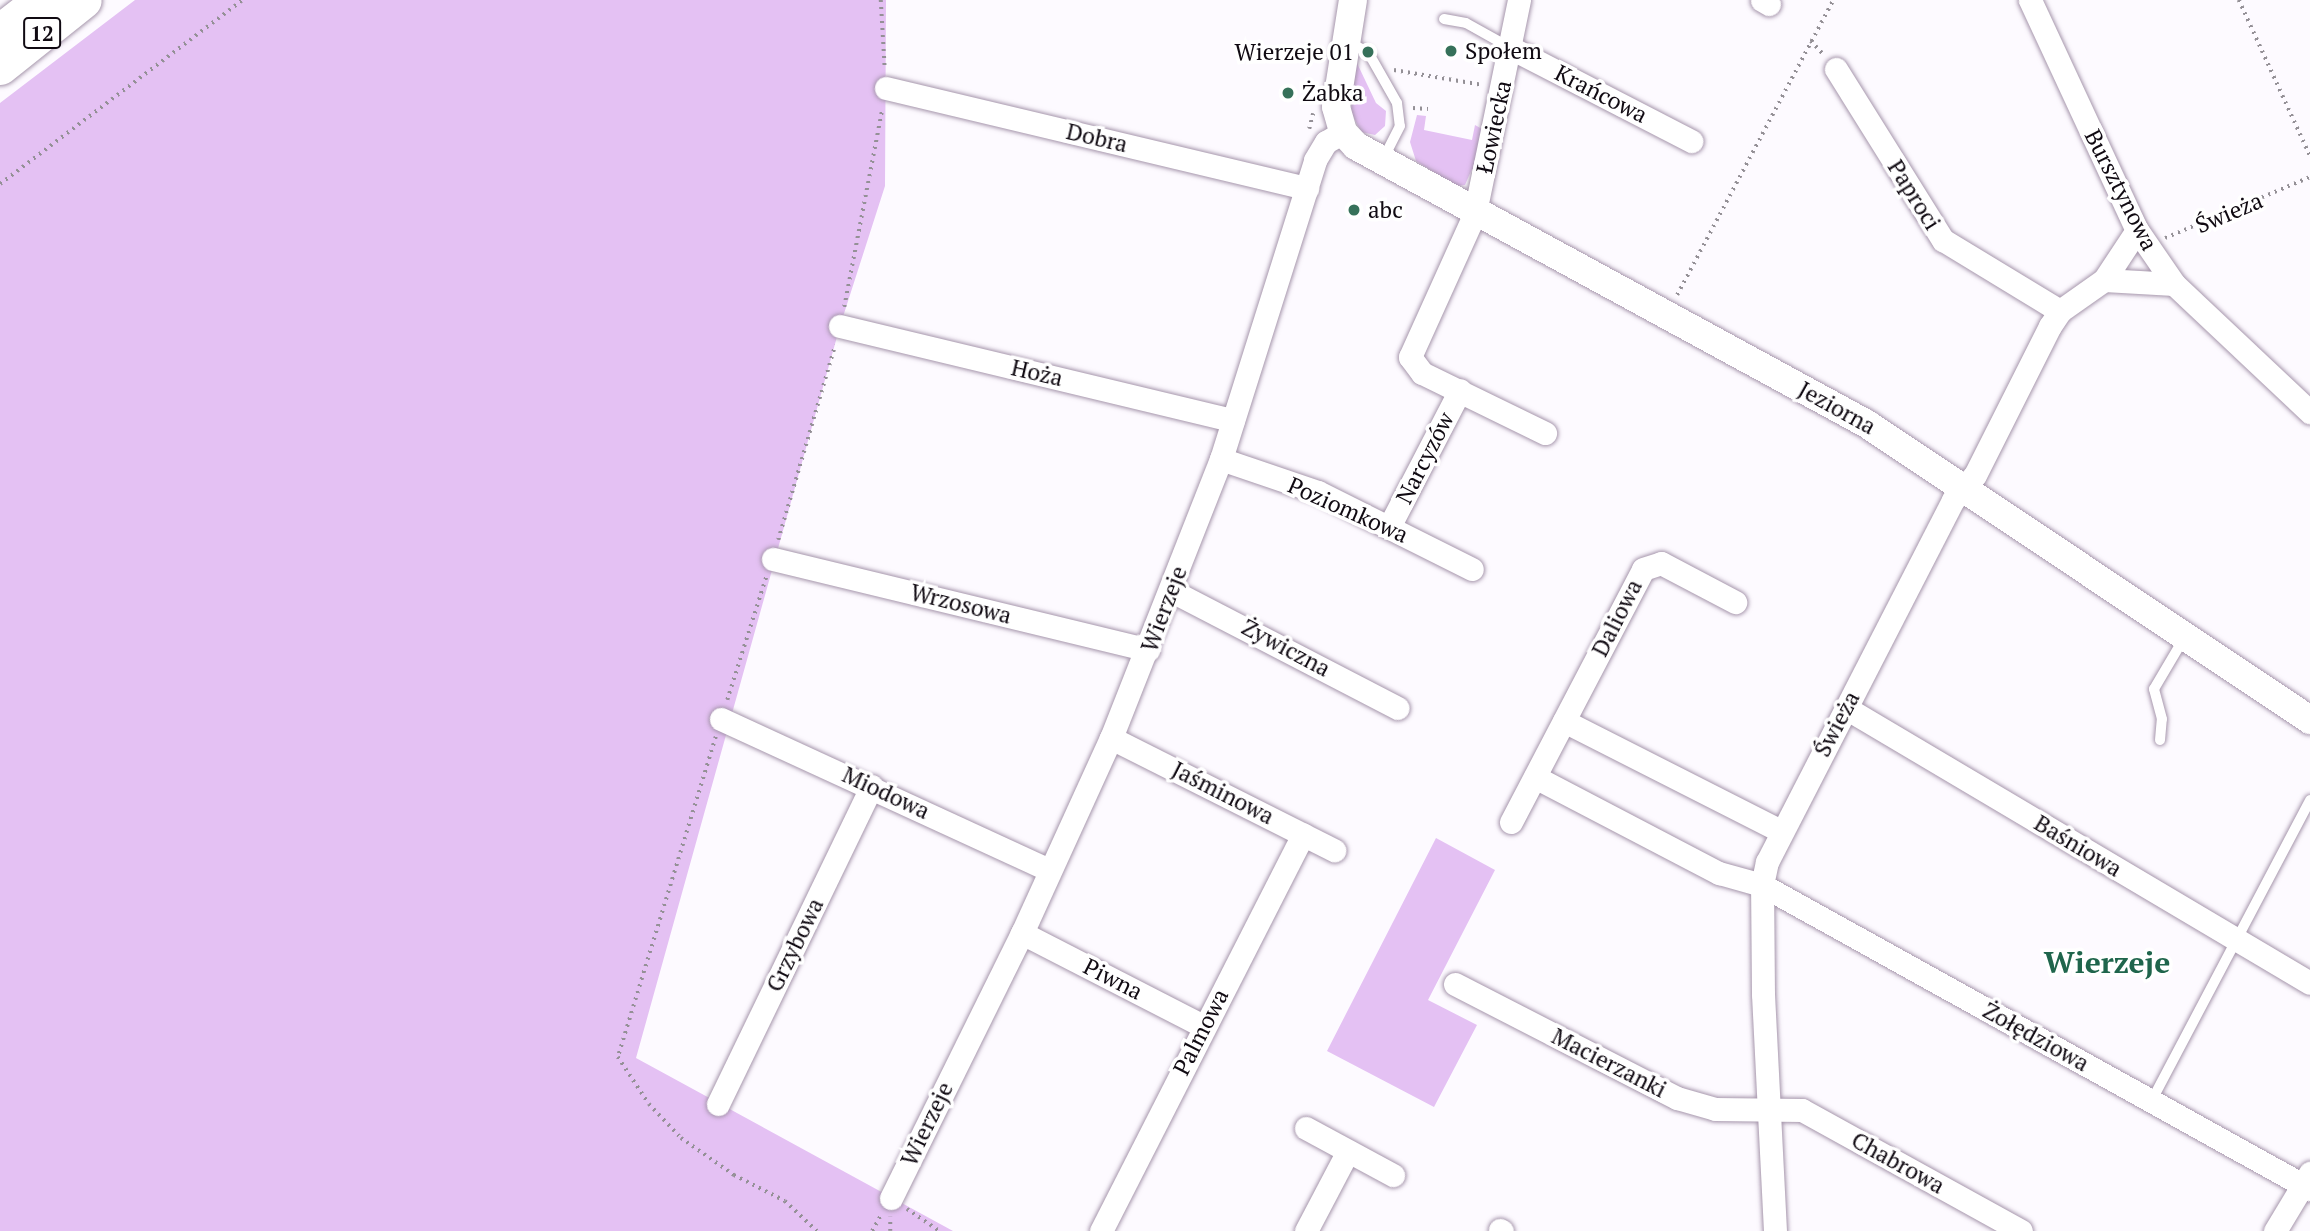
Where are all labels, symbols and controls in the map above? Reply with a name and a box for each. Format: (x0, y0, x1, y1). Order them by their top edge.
road number: 12 (23, 16, 61, 50)
place label: Społem (1465, 37, 1542, 65)
place label: Wierzeje 01 (1234, 38, 1354, 66)
marker: Społem (1443, 43, 1459, 59)
marker: Wierzeje 01 (1360, 44, 1376, 60)
street label: Krańcowa (1550, 59, 1652, 129)
street label: Łowiecka (1471, 78, 1517, 176)
place label: Żabka (1302, 79, 1364, 107)
marker: Żabka (1280, 85, 1296, 101)
street label: Dobra (1064, 118, 1130, 158)
street label: Bursztynowa (2079, 125, 2163, 255)
street label: Paproci (1882, 155, 1946, 235)
street label: Świeża (2191, 187, 2267, 239)
place label: abc (1368, 196, 1403, 224)
marker: abc (1346, 202, 1362, 218)
street label: Hoża (1009, 354, 1065, 392)
street label: Jeziorna (1794, 376, 1880, 440)
street label: Narcyzów (1390, 408, 1460, 508)
street label: Poziomkowa (1284, 471, 1412, 549)
street label: Wierzeje (1135, 562, 1193, 656)
street label: Daliowa (1586, 575, 1648, 661)
street label: Wrzosowa (908, 578, 1014, 630)
street label: Żywiczna (1237, 613, 1335, 683)
street label: Świeża (1808, 687, 1866, 761)
street label: Jaśminowa (1167, 756, 1279, 830)
street label: Miodowa (838, 761, 934, 825)
street label: Baśniowa (2029, 809, 2127, 883)
street label: Grzybowa (761, 894, 829, 996)
district label: Wierzeje (2044, 944, 2170, 980)
street label: Piwna (1079, 952, 1147, 1006)
street label: Palmowa (1168, 984, 1234, 1080)
street label: Żołędziowa (1978, 997, 2094, 1077)
street label: Macierzanki (1547, 1022, 1671, 1104)
street label: Wierzeje (895, 1078, 959, 1170)
street label: Chabrowa (1847, 1126, 1949, 1200)

